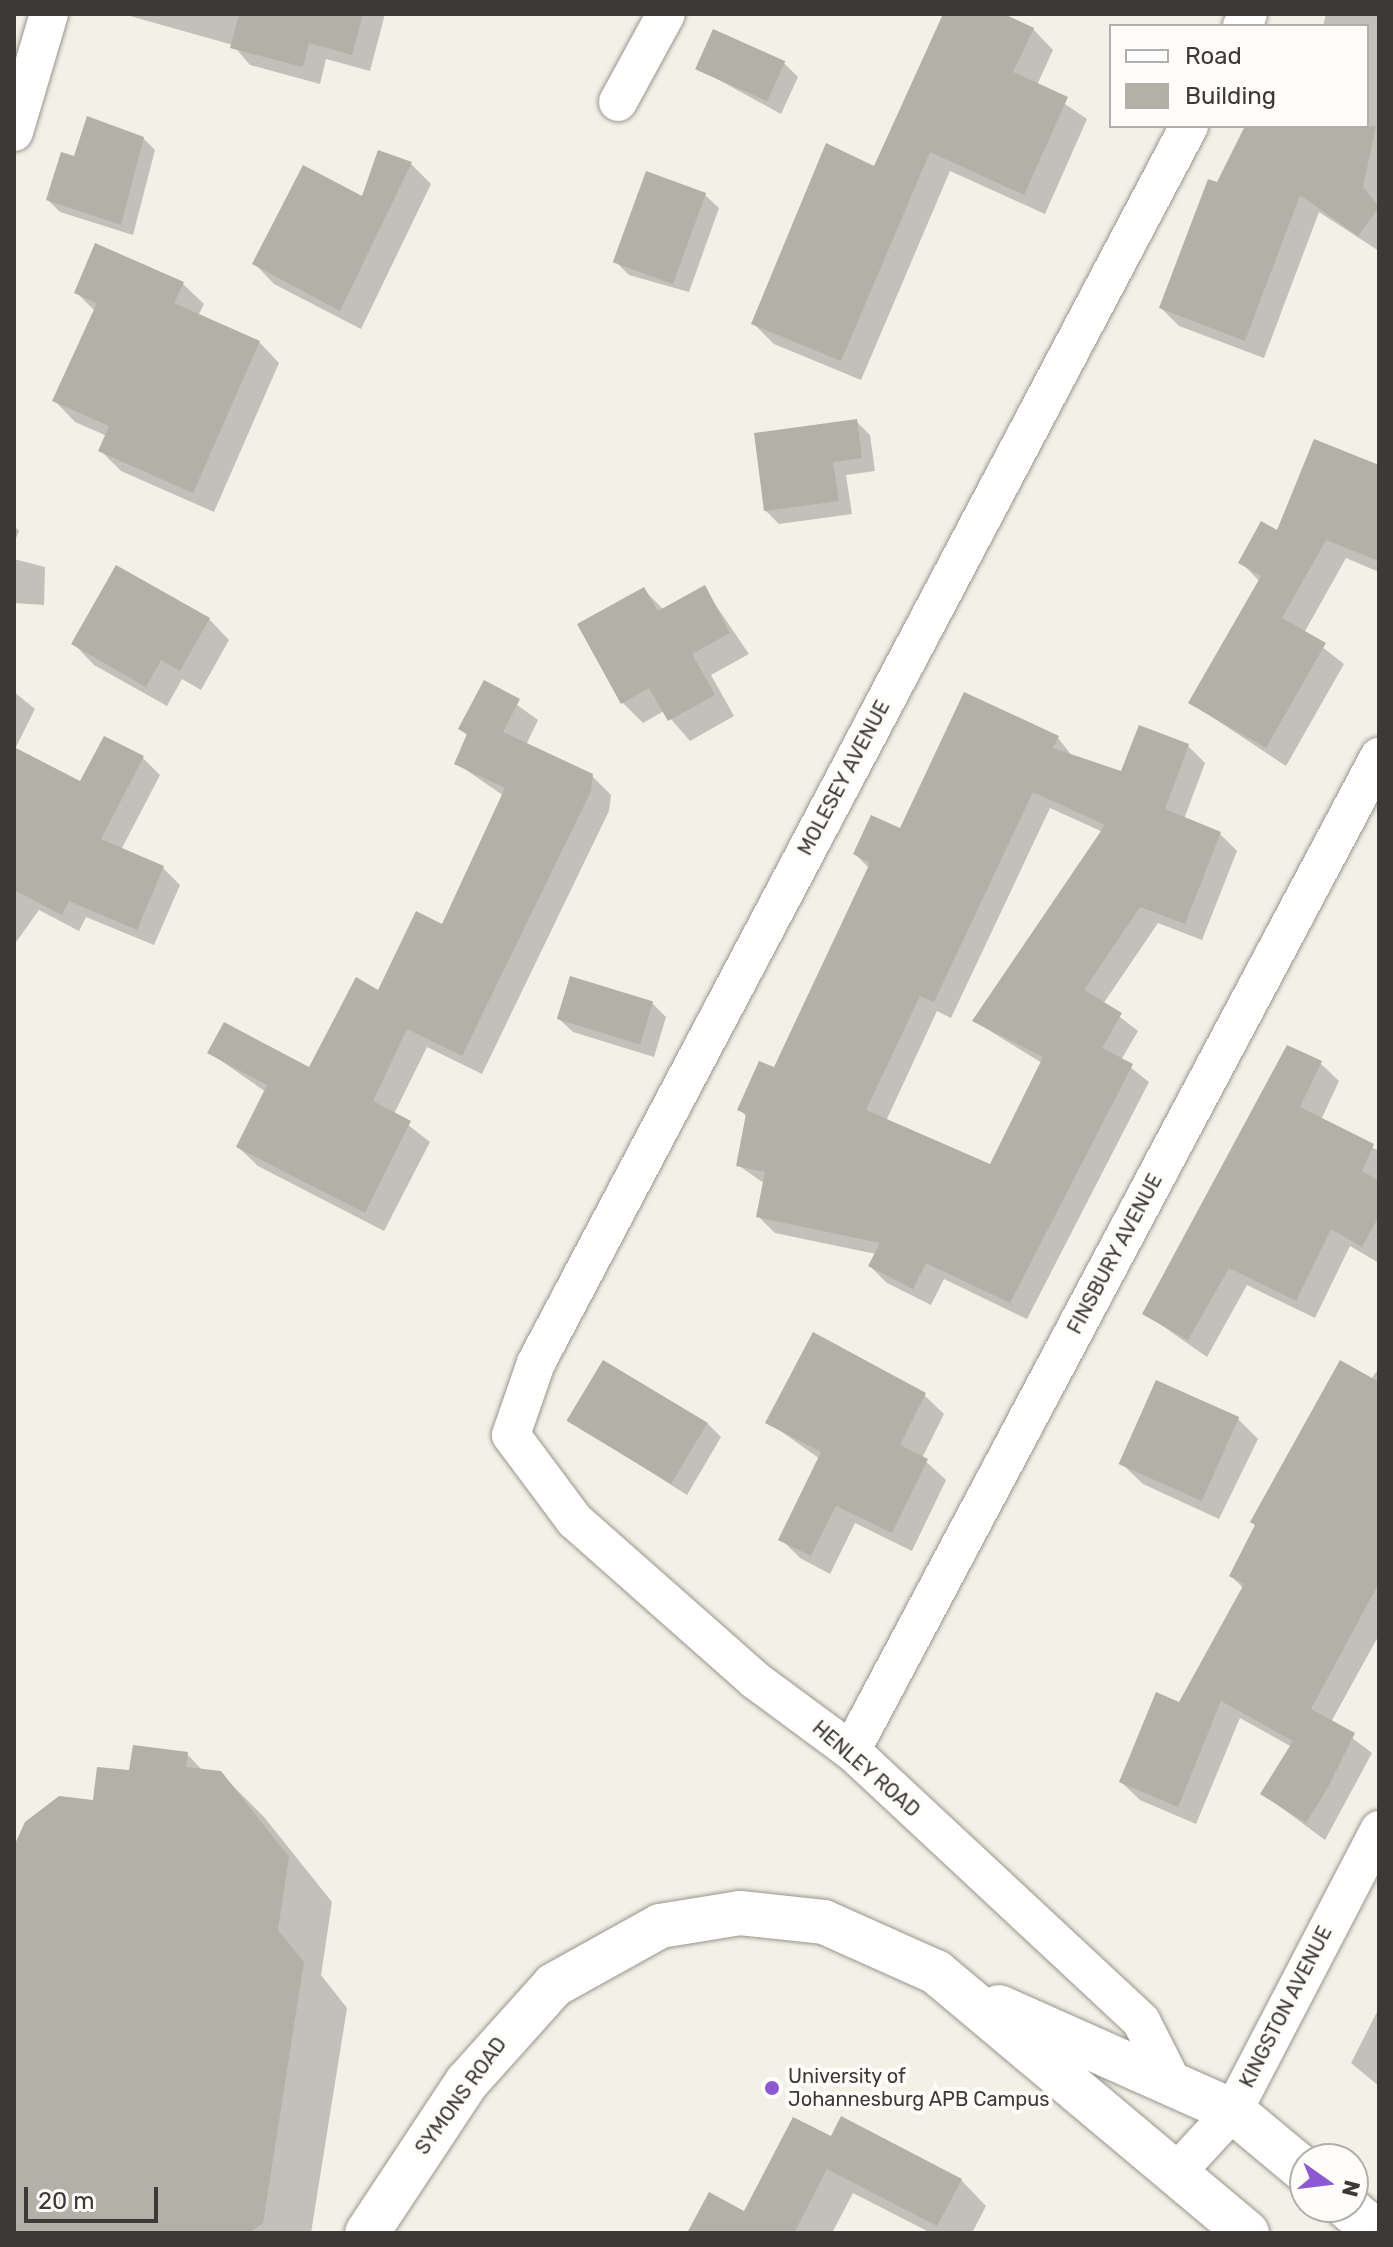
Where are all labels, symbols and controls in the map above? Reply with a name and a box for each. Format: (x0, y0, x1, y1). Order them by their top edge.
legend (1109, 24, 1369, 128)
text: Road (1185, 42, 1242, 70)
text: Building (1185, 82, 1276, 110)
street label: MOLESEY AVENUE (793, 696, 895, 860)
street label: FINSBURY AVENUE (1062, 1169, 1168, 1339)
street label: HENLEY ROAD (807, 1716, 925, 1822)
street label: KINGSTON AVENUE (1235, 1922, 1337, 2092)
street label: SYMONS ROAD (410, 2033, 512, 2159)
place label: University of Johannesburg APB Campus (788, 2064, 1050, 2111)
marker: University of Johannesburg APB Campus (763, 2079, 781, 2097)
north arrow (1289, 2143, 1369, 2223)
scale bar (28, 2171, 162, 2221)
text: N (1336, 2177, 1366, 2199)
text: 20 m (38, 2187, 95, 2215)

